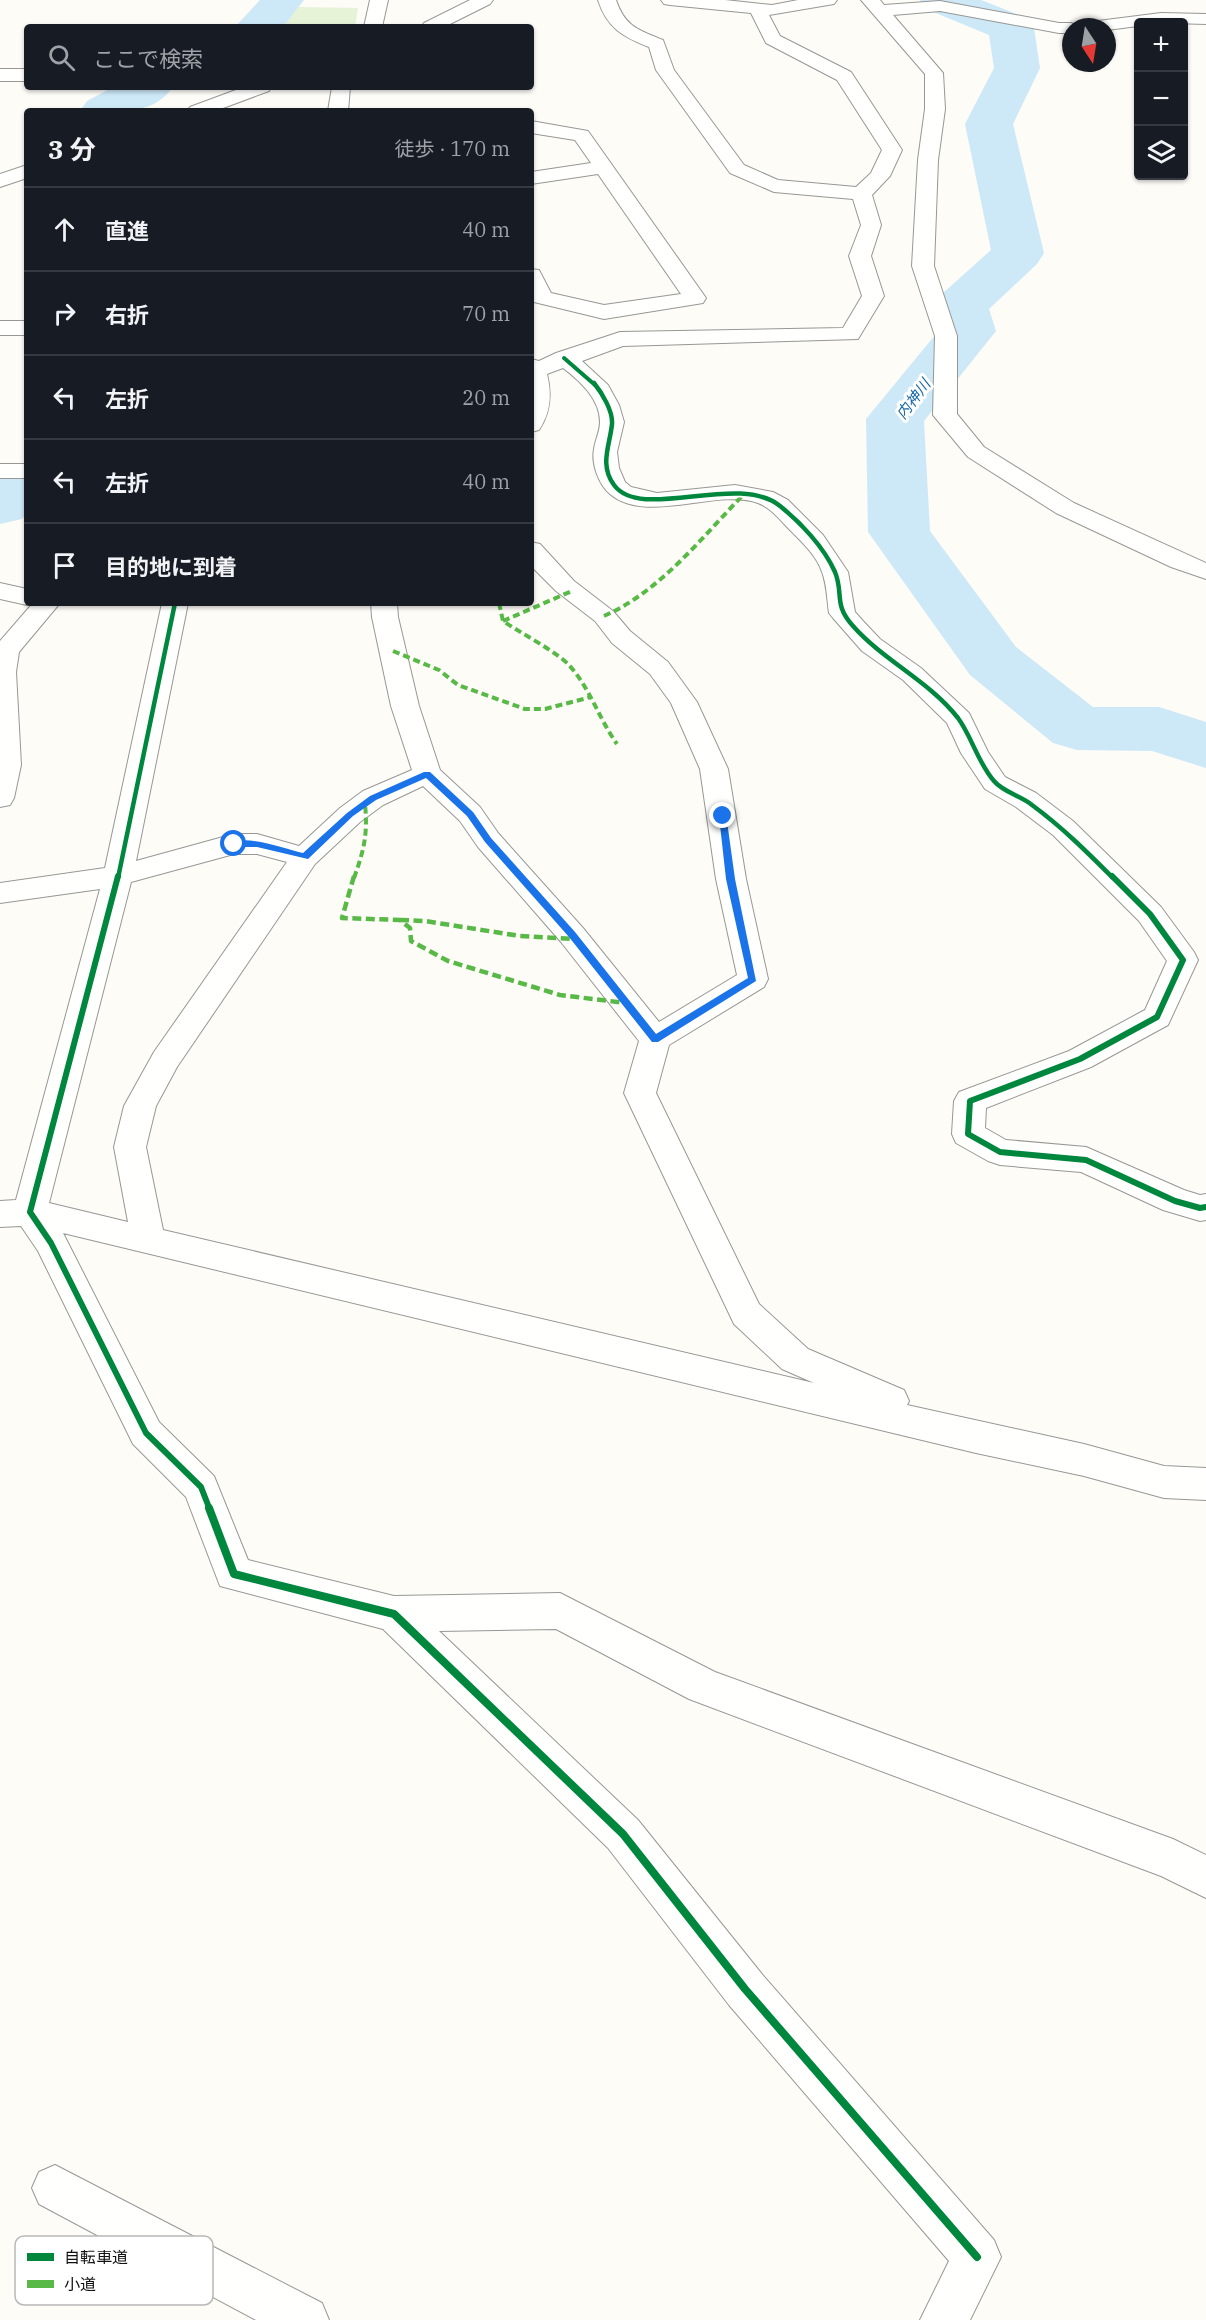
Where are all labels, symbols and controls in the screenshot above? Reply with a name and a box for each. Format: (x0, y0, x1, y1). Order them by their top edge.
north arrow (1062, 18, 1116, 72)
map controls (1134, 18, 1188, 180)
button: + (1134, 18, 1188, 72)
search box (24, 24, 534, 90)
icon: search (45, 41, 78, 74)
text: ここで検索 (93, 44, 203, 73)
button: − (1134, 72, 1188, 126)
button: layers (1134, 126, 1188, 180)
text: 3 分 (48, 132, 96, 166)
text: 徒歩 · 170 m (395, 135, 510, 162)
icon: ahead (48, 213, 81, 246)
text: 直進 (105, 216, 149, 245)
text: 40 m (462, 216, 510, 243)
icon: right (48, 297, 81, 330)
text: 右折 (105, 300, 149, 329)
text: 70 m (462, 300, 510, 327)
water label: 内神川 (892, 374, 935, 423)
icon: left (48, 381, 81, 414)
text: 左折 (105, 384, 149, 413)
text: 20 m (462, 384, 510, 411)
icon: left (48, 465, 81, 498)
text: 左折 (105, 468, 149, 497)
text: 40 m (462, 468, 510, 495)
icon: arrive (48, 549, 81, 582)
text: 目的地に到着 (105, 552, 237, 581)
route end (709, 802, 735, 828)
route start (220, 830, 246, 856)
legend (15, 2236, 213, 2305)
text: 自転車道 (64, 2247, 128, 2267)
text: 小道 (64, 2274, 96, 2294)

